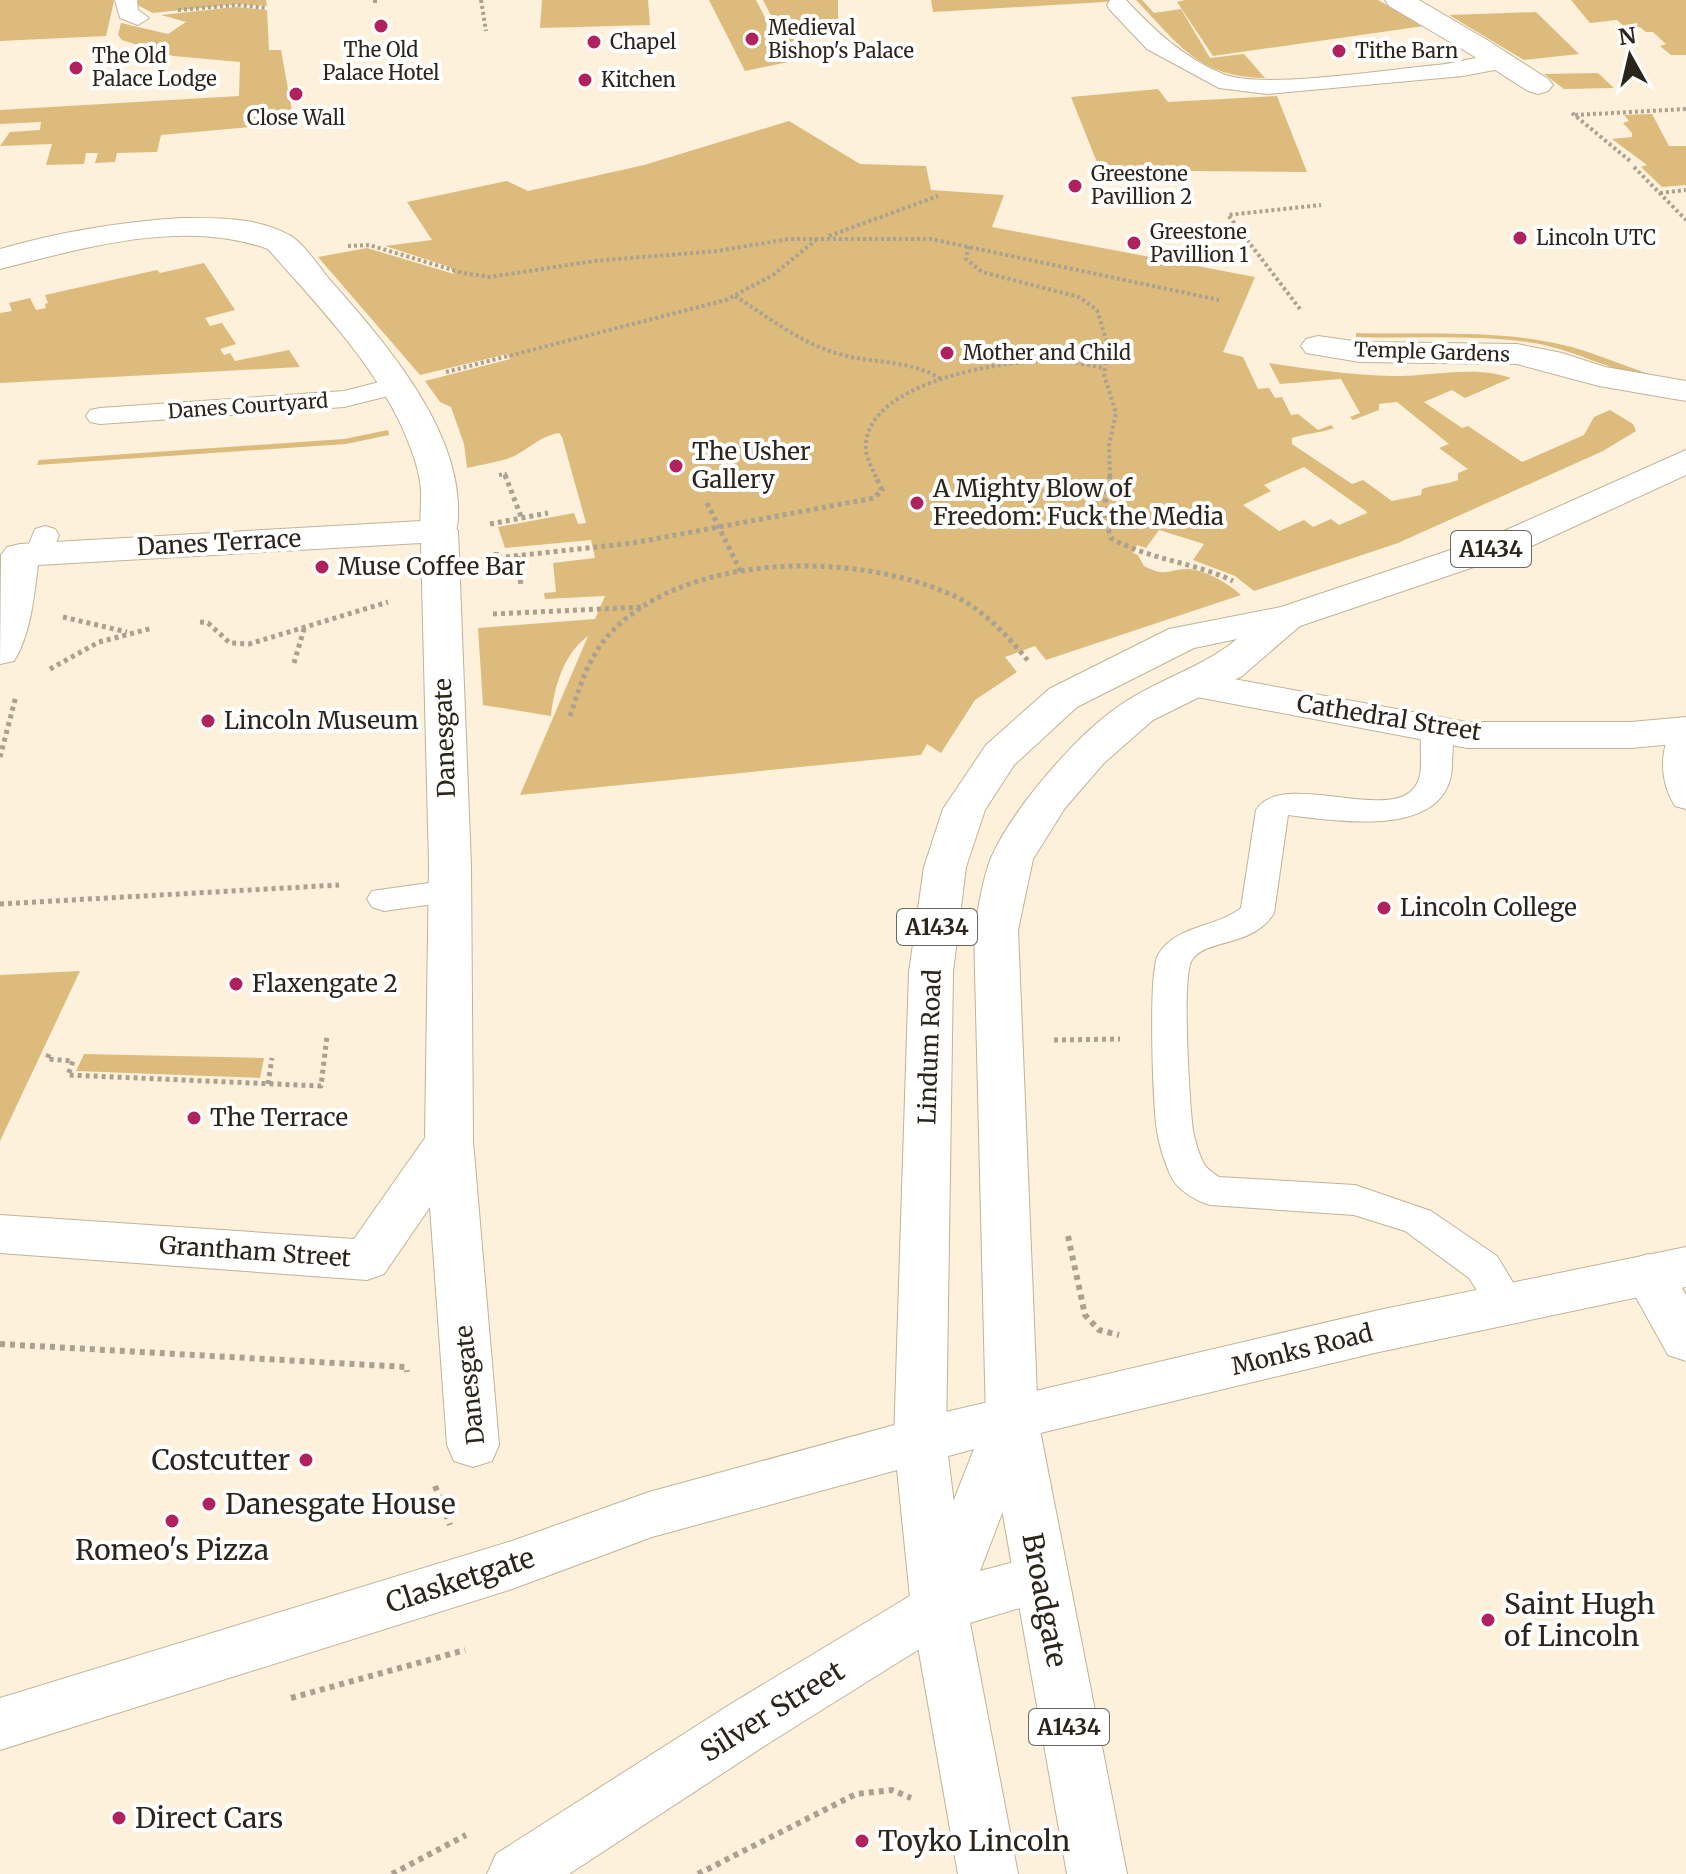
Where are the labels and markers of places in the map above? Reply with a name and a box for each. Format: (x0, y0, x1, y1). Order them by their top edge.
place label: Medieval Bishop's Palace (768, 15, 914, 63)
marker: The Old Palace Hotel (372, 17, 390, 35)
place label: Chapel (610, 29, 676, 54)
marker: Medieval Bishop's Palace (743, 30, 761, 48)
marker: Chapel (585, 33, 603, 51)
place label: The Old Palace Hotel (323, 37, 439, 85)
place label: Tithe Barn (1355, 38, 1458, 63)
marker: Tithe Barn (1330, 42, 1348, 60)
place label: The Old Palace Lodge (92, 43, 217, 91)
marker: The Old Palace Lodge (67, 59, 85, 77)
place label: Kitchen (601, 67, 676, 92)
marker: Kitchen (576, 71, 594, 89)
marker: Close Wall (287, 85, 305, 103)
place label: Close Wall (247, 105, 345, 130)
place label: Greestone Pavillion 2 (1091, 161, 1192, 209)
marker: Greestone Pavillion 2 (1066, 177, 1084, 195)
place label: Greestone Pavillion 1 (1150, 219, 1248, 267)
place label: Lincoln UTC (1536, 225, 1656, 250)
marker: Lincoln UTC (1511, 229, 1529, 247)
marker: Greestone Pavillion 1 (1125, 234, 1143, 252)
place label: Mother and Child (963, 340, 1131, 365)
marker: Mother and Child (938, 344, 956, 362)
place label: The Usher Gallery (692, 436, 811, 495)
marker: The Usher Gallery (667, 457, 685, 475)
place label: A Mighty Blow of Freedom: Fuck the Media (932, 473, 1224, 532)
marker: A Mighty Blow of Freedom: Fuck the Media (908, 494, 926, 512)
place label: Muse Coffee Bar (338, 551, 525, 582)
marker: Muse Coffee Bar (313, 558, 331, 576)
place label: Lincoln Museum (224, 705, 419, 736)
marker: Lincoln Museum (199, 712, 217, 730)
place label: Lincoln College (1400, 892, 1577, 923)
marker: Lincoln College (1375, 899, 1393, 917)
place label: Flaxengate 2 (252, 968, 398, 999)
marker: Flaxengate 2 (227, 975, 245, 993)
place label: The Terrace (210, 1102, 348, 1133)
marker: The Terrace (185, 1109, 203, 1127)
place label: Costcutter (152, 1442, 290, 1478)
marker: Costcutter (297, 1451, 315, 1469)
place label: Danesgate House (225, 1486, 456, 1522)
marker: Danesgate House (200, 1495, 218, 1513)
marker: Romeo's Pizza (163, 1512, 181, 1530)
place label: Romeo's Pizza (75, 1532, 269, 1568)
place label: Saint Hugh of Lincoln (1504, 1586, 1655, 1654)
marker: Saint Hugh of Lincoln (1479, 1611, 1497, 1629)
place label: Direct Cars (135, 1800, 283, 1836)
marker: Direct Cars (110, 1809, 128, 1827)
place label: Toyko Lincoln (878, 1823, 1070, 1859)
marker: Toyko Lincoln (853, 1832, 871, 1850)

